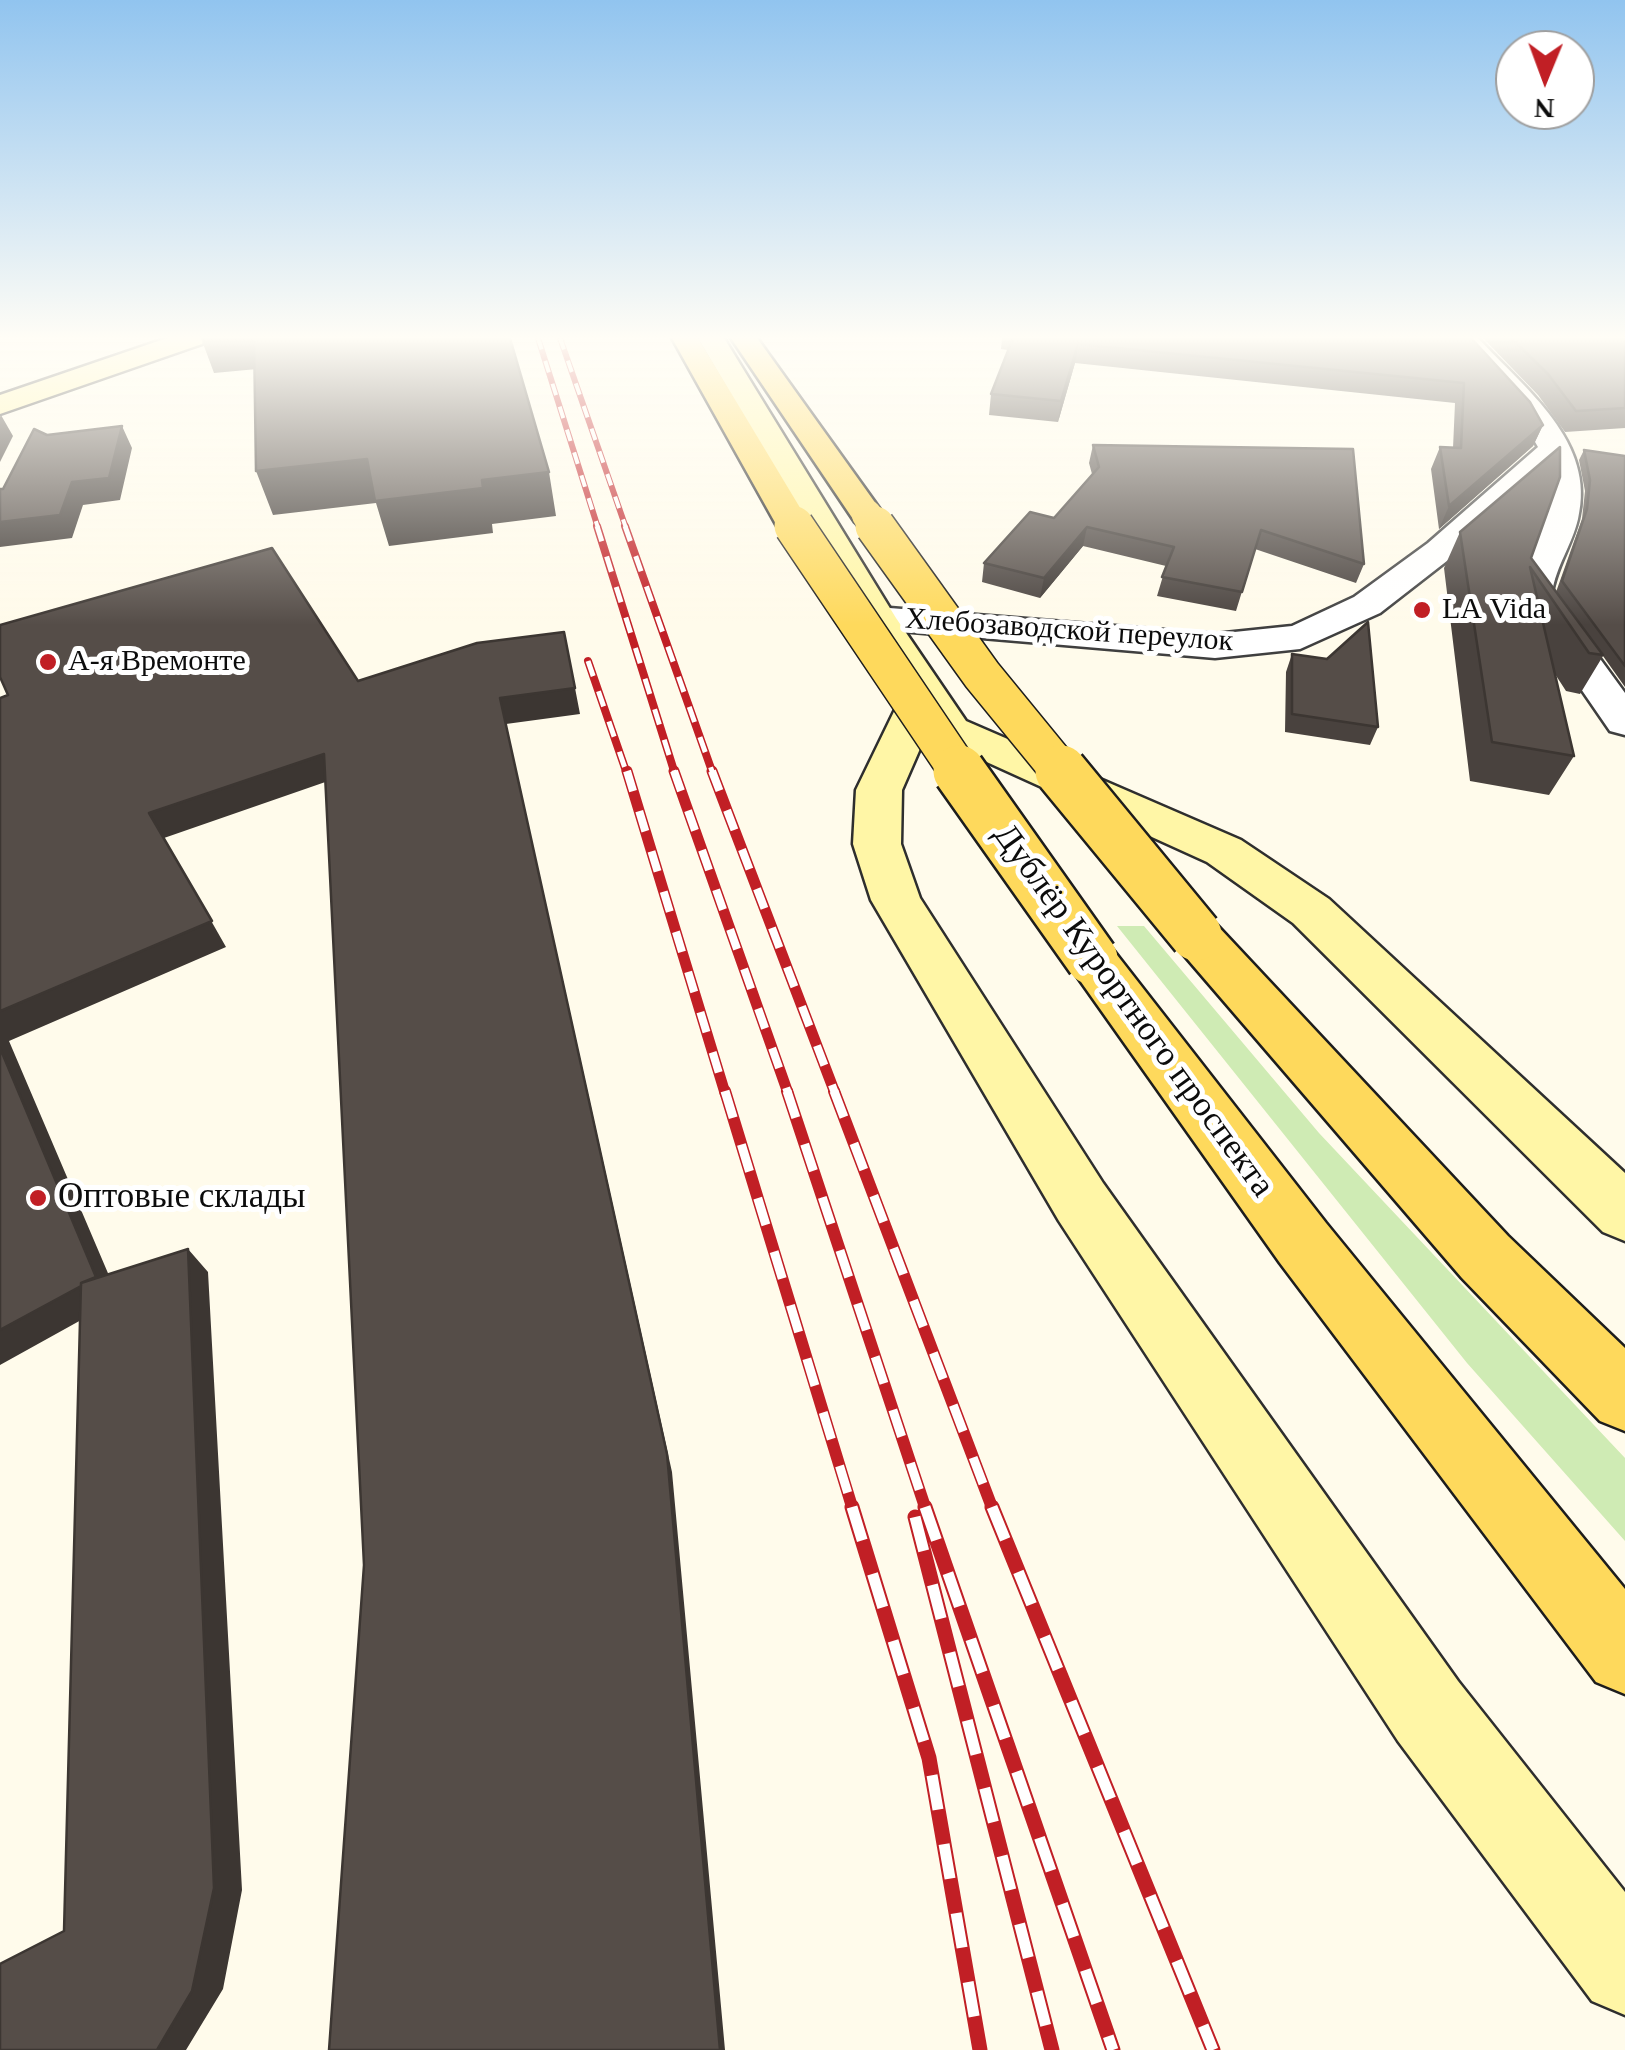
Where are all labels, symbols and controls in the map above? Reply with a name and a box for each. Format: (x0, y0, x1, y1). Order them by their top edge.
north arrow (1495, 30, 1595, 130)
text: N (1534, 93, 1555, 124)
place label: LA Vida (1442, 592, 1546, 628)
marker: LA Vida (1411, 599, 1433, 621)
street label: Хлебозаводской переулок (904, 602, 1234, 660)
place label: А-я Времонте (68, 644, 246, 680)
marker: А-я Времонте (37, 651, 59, 673)
street label: Дублёр Курортного проспекта (984, 816, 1282, 1206)
place label: Оптовые склады (58, 1177, 306, 1219)
marker: Оптовые склады (27, 1187, 49, 1209)

